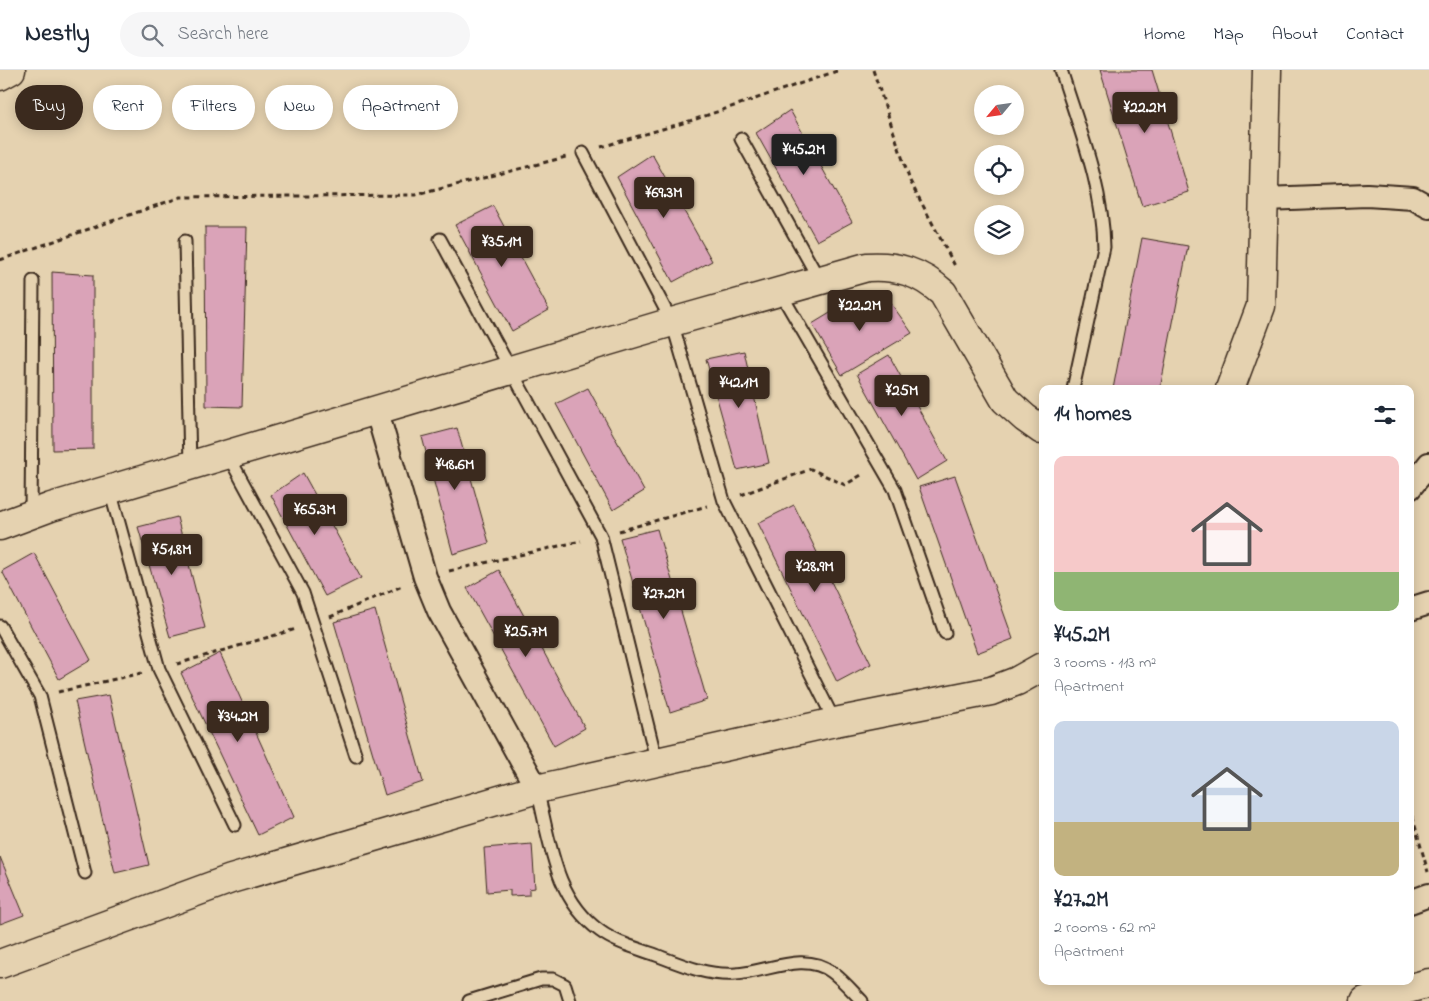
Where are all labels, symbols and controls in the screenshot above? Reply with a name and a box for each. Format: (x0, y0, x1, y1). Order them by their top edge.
search box (120, 12, 470, 57)
text: Nestly (25, 17, 90, 52)
icon: search (138, 21, 166, 49)
text: Search here (178, 21, 269, 48)
text: Home (1144, 22, 1185, 48)
text: Map (1213, 22, 1244, 48)
text: About (1272, 22, 1318, 48)
text: Contact (1346, 22, 1404, 48)
chip: Buy (15, 85, 83, 130)
chip: Rent (93, 85, 162, 130)
chip: Filters (172, 85, 255, 130)
chip: New (265, 85, 333, 130)
chip: Apartment (343, 85, 458, 130)
north arrow (974, 85, 1024, 135)
map controls (974, 85, 1024, 255)
pin: ¥22.2M (1104, 92, 1186, 134)
text: ¥22.2M (1123, 96, 1167, 120)
pin: ¥45.2M (763, 134, 845, 176)
text: ¥45.2M (783, 138, 825, 162)
button: locate (974, 145, 1024, 195)
pin: ¥69.3M (623, 176, 705, 219)
text: ¥69.3M (645, 181, 683, 205)
button: layers (974, 205, 1024, 255)
pin: ¥35.1M (461, 226, 543, 268)
text: ¥35.1M (482, 230, 522, 254)
pin: ¥22.2M (819, 290, 901, 332)
text: ¥22.2M (838, 294, 882, 318)
pin: ¥42.1M (698, 366, 780, 409)
text: ¥42.1M (720, 371, 758, 395)
pin: ¥25M (872, 374, 932, 417)
text: ¥25M (885, 379, 919, 403)
text: 14 homes (1054, 400, 1132, 430)
icon: filters (1371, 401, 1399, 429)
pin: ¥48.6M (414, 448, 496, 491)
text: ¥48.6M (436, 453, 474, 477)
icon: home (1182, 489, 1272, 579)
pin: ¥65.3M (274, 494, 356, 536)
text: ¥65.3M (294, 498, 336, 522)
pin: ¥51.8M (131, 534, 213, 576)
text: ¥51.8M (152, 538, 192, 562)
pin: ¥28.9M (774, 550, 856, 593)
text: ¥28.9M (796, 555, 834, 579)
pin: ¥27.2M (623, 578, 705, 620)
text: ¥27.2M (643, 582, 685, 606)
pin: ¥25.7M (485, 616, 567, 658)
text: ¥25.7M (505, 620, 547, 644)
text: ¥45.2M (1054, 621, 1110, 651)
text: 3 rooms · 113 m² (1054, 651, 1156, 675)
text: Apartment (1054, 675, 1124, 699)
pin: ¥34.2M (197, 700, 279, 743)
text: ¥34.2M (218, 705, 258, 729)
icon: home (1182, 754, 1272, 844)
text: ¥27.2M (1054, 886, 1109, 916)
text: 2 rooms · 62 m² (1054, 916, 1156, 940)
text: Apartment (1054, 940, 1124, 964)

